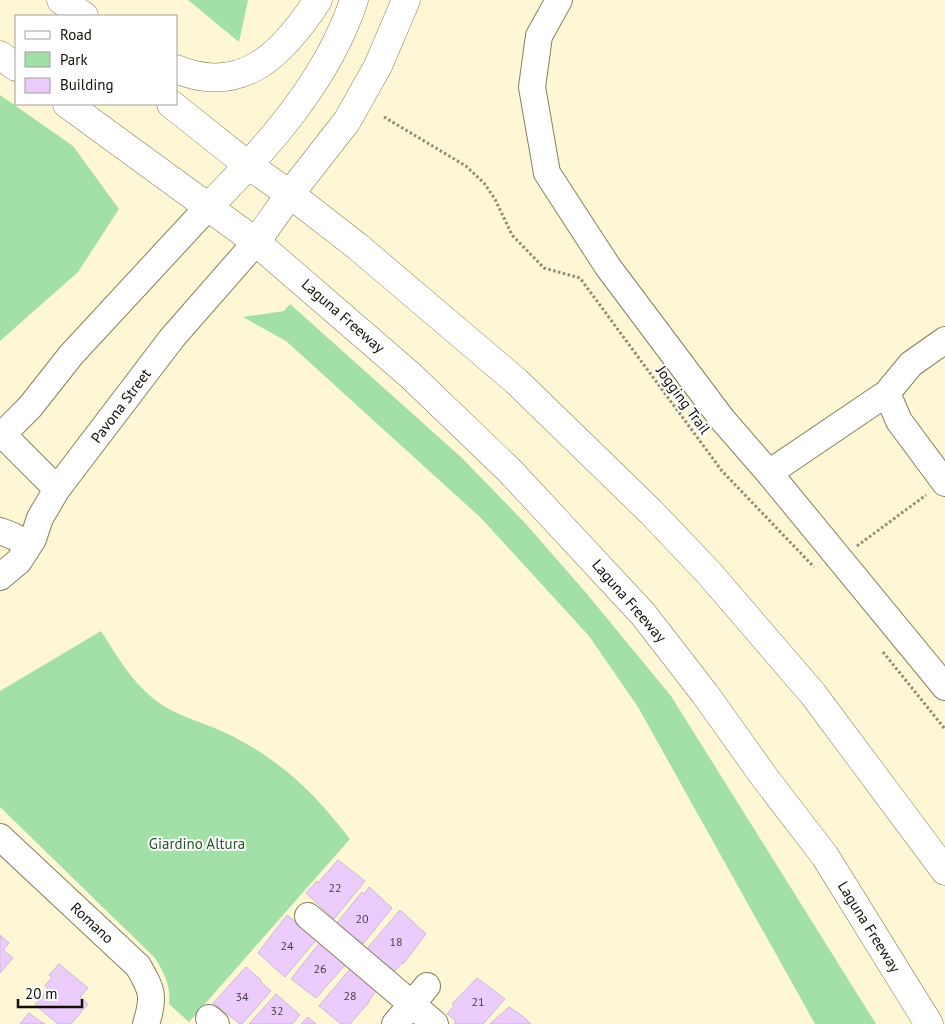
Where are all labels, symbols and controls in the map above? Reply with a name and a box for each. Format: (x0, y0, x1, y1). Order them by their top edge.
legend (15, 15, 178, 105)
text: Road (60, 25, 92, 44)
text: Park (60, 50, 88, 69)
text: Building (60, 75, 114, 94)
street label: Laguna Freeway (298, 274, 389, 357)
street label: Jogging Trail (652, 361, 715, 438)
street label: Pavona Street (86, 365, 155, 447)
street label: Laguna Freeway (588, 555, 671, 646)
park label: Giardino Altura (149, 834, 245, 853)
street label: Laguna Freeway (834, 878, 905, 976)
house number: 22 (328, 880, 342, 895)
street label: Romano (67, 898, 118, 947)
house number: 20 (355, 911, 369, 926)
house number: 18 (389, 934, 403, 949)
house number: 24 (280, 938, 294, 953)
house number: 26 (313, 961, 327, 976)
scale bar (18, 976, 81, 1008)
text: 20 m (25, 984, 58, 1003)
house number: 28 (343, 988, 357, 1003)
house number: 34 (235, 989, 249, 1004)
house number: 21 (471, 994, 485, 1009)
house number: 32 (270, 1003, 284, 1018)

